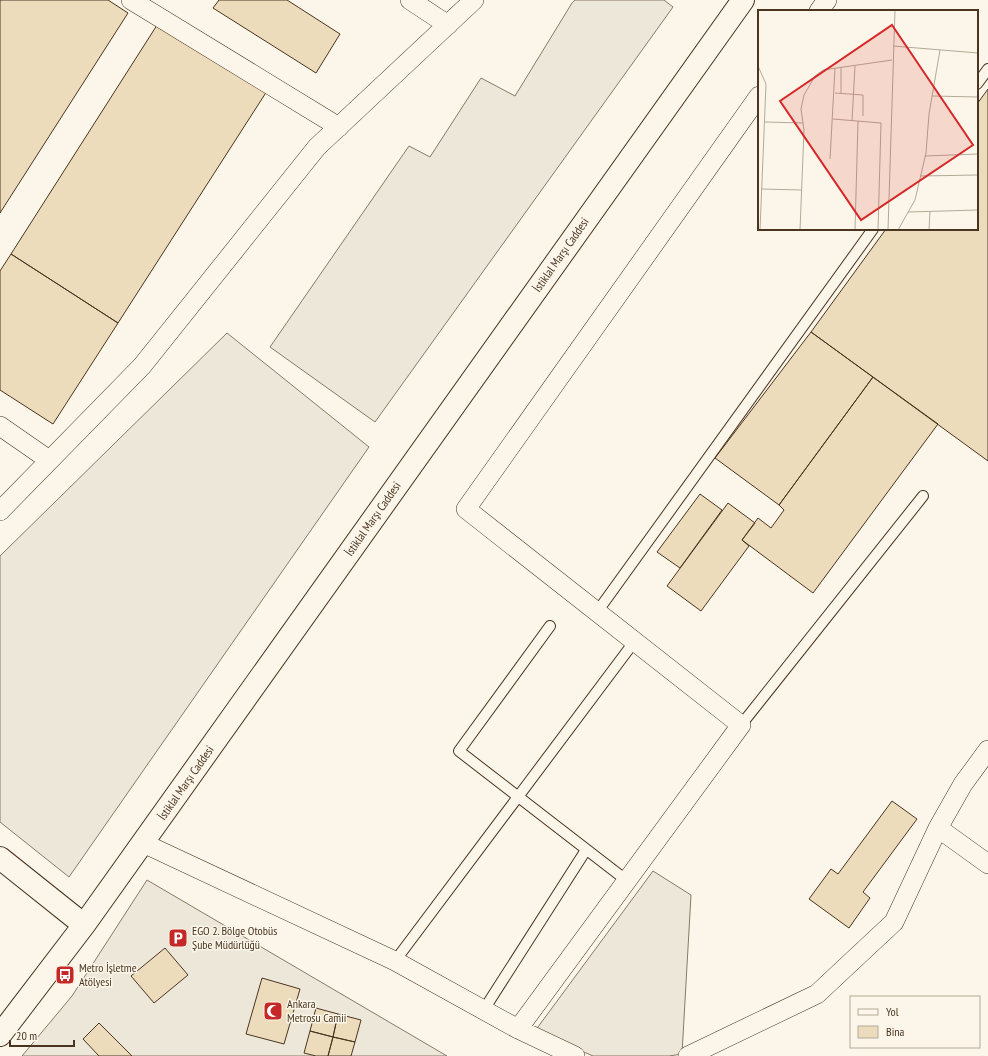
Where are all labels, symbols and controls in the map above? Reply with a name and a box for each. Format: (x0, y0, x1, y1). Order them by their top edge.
inset map (758, 10, 978, 230)
street label: İstiklal Marşı Caddesi (529, 215, 592, 295)
street label: İstiklal Marşı Caddesi (341, 479, 404, 559)
street label: İstiklal Marşı Caddesi (154, 743, 217, 823)
place label: EGO 2. Bölge Otobüs Şube Müdürlüğü (192, 923, 277, 952)
parking icon: EGO 2. Bölge Otobüs Şube Müdürlüğü (167, 927, 189, 949)
place label: Metro İşletme Atölyesi (79, 960, 137, 989)
bus stop icon: Metro İşletme Atölyesi (54, 964, 76, 986)
place label: Ankara Metrosu Camii (287, 996, 346, 1025)
legend (850, 996, 980, 1048)
mosque icon: Ankara Metrosu Camii (262, 1000, 284, 1022)
text: Yol (886, 1004, 899, 1019)
scale bar (10, 1022, 74, 1048)
text: Bina (886, 1024, 905, 1039)
text: 20 m (16, 1028, 37, 1043)

